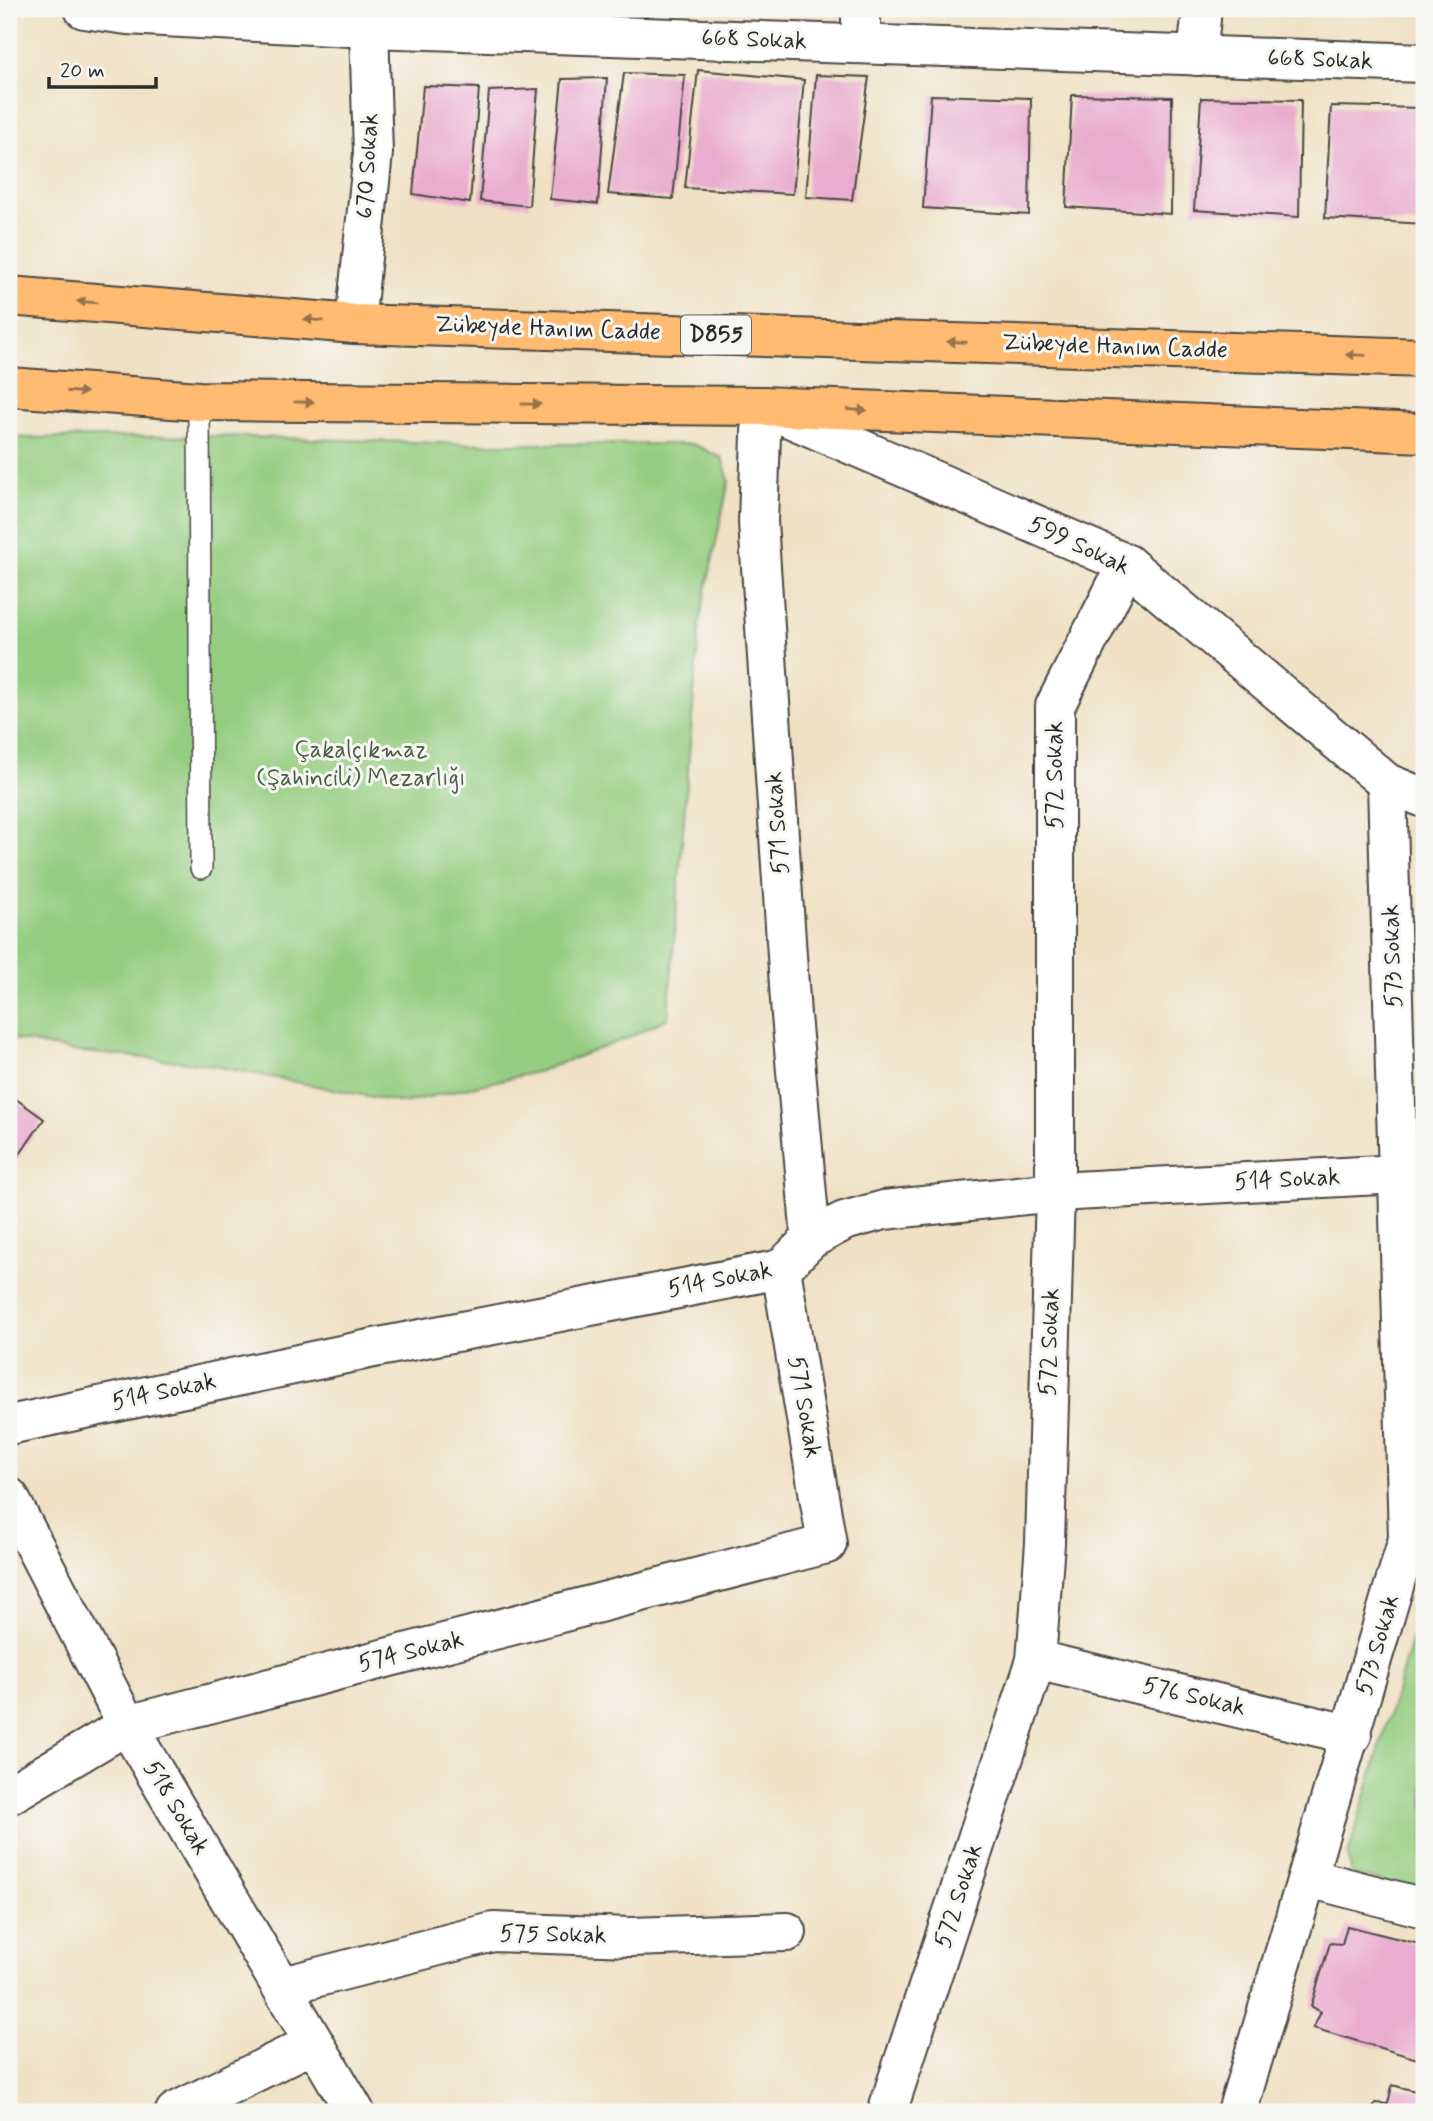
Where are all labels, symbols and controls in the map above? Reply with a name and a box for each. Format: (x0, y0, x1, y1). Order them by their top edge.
street label: 668 Sokak (701, 23, 807, 57)
street label: 668 Sokak (1267, 43, 1373, 77)
scale bar (49, 46, 156, 90)
text: 20 m (60, 57, 105, 85)
street label: 670 Sokak (350, 112, 386, 220)
one-way arrow (76, 296, 98, 307)
street label: Zübeyde Hanım Cadde (435, 310, 661, 348)
one-way arrow (302, 314, 324, 325)
road number: D855 (681, 316, 751, 354)
street label: Zübeyde Hanım Cadde (1002, 328, 1228, 366)
one-way arrow (946, 337, 968, 348)
one-way arrow (1345, 350, 1367, 361)
one-way arrow (66, 387, 88, 398)
one-way arrow (293, 396, 315, 408)
one-way arrow (521, 398, 543, 410)
one-way arrow (846, 405, 868, 416)
street label: 599 Sokak (1023, 509, 1135, 583)
street label: 572 Sokak (1040, 721, 1071, 829)
park label: Çakalçıkmaz (Şahincili) Mezarlığı (256, 735, 466, 794)
street label: 571 Sokak (759, 770, 797, 875)
street label: 573 Sokak (1376, 904, 1410, 1008)
street label: 514 Sokak (1233, 1162, 1341, 1198)
street label: 514 Sokak (665, 1255, 775, 1305)
street label: 572 Sokak (1033, 1287, 1067, 1397)
street label: 571 Sokak (780, 1354, 828, 1461)
street label: 514 Sokak (109, 1366, 219, 1418)
street label: 573 Sokak (1349, 1591, 1407, 1699)
street label: 574 Sokak (355, 1624, 467, 1680)
street label: 576 Sokak (1139, 1670, 1249, 1724)
street label: 518 Sokak (136, 1755, 216, 1861)
street label: 572 Sokak (928, 1840, 990, 1952)
street label: 575 Sokak (499, 1919, 607, 1951)

